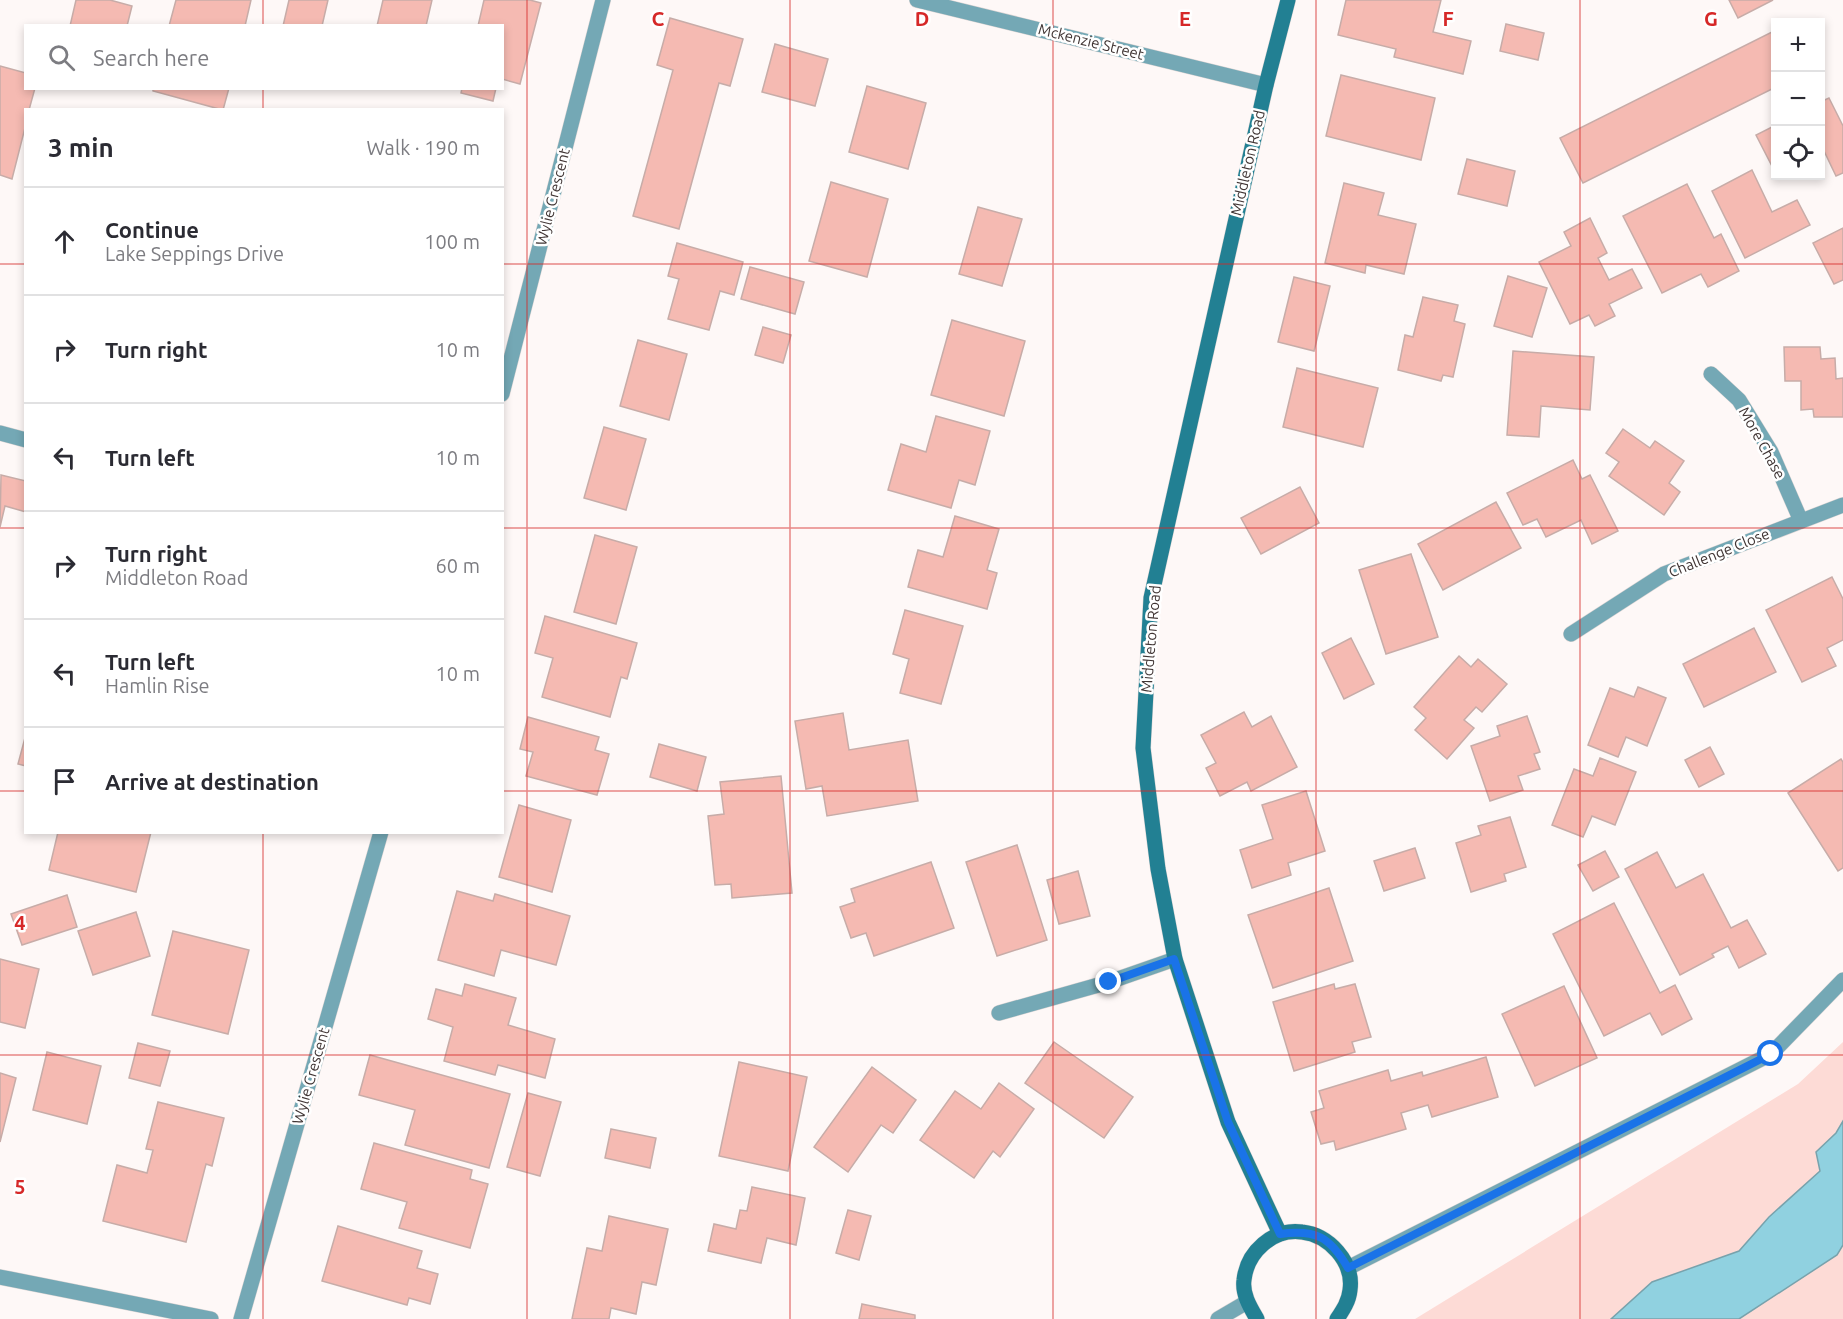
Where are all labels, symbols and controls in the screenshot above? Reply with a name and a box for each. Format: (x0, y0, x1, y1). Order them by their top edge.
text: C (652, 7, 665, 30)
text: D (915, 7, 929, 30)
text: E (1179, 7, 1191, 30)
text: F (1442, 7, 1454, 30)
text: G (1704, 7, 1718, 30)
map controls (1771, 18, 1825, 180)
button: + (1771, 18, 1825, 72)
street label: Mckenzie Street (1037, 20, 1146, 63)
search box (24, 24, 504, 90)
icon: search (45, 41, 78, 74)
text: Search here (93, 45, 209, 70)
button: − (1771, 72, 1825, 126)
street label: Middleton Road (1227, 109, 1268, 217)
button: locate (1771, 126, 1825, 180)
text: 3 min (48, 133, 114, 162)
text: Walk · 190 m (367, 136, 480, 159)
street label: Wylie Crescent (532, 146, 573, 247)
text: Continue (105, 217, 199, 242)
icon: ahead (48, 225, 81, 258)
text: 100 m (424, 230, 480, 253)
text: Lake Seppings Drive (105, 242, 284, 265)
icon: right (48, 333, 81, 366)
text: Turn right (105, 337, 207, 362)
text: 10 m (436, 338, 480, 361)
street label: More Chase (1736, 404, 1789, 482)
icon: left (48, 441, 81, 474)
text: Turn left (105, 445, 195, 470)
text: 10 m (436, 446, 480, 469)
street label: Challenge Close (1666, 525, 1772, 580)
text: Turn right (105, 541, 207, 566)
icon: right (48, 549, 81, 582)
text: 60 m (436, 554, 480, 577)
text: Middleton Road (105, 566, 249, 589)
street label: Middleton Road (1137, 585, 1164, 693)
text: Turn left (105, 649, 195, 674)
icon: left (48, 657, 81, 690)
text: 10 m (436, 662, 480, 685)
text: Hamlin Rise (105, 674, 210, 697)
icon: arrive (48, 765, 81, 798)
text: Arrive at destination (105, 769, 319, 794)
text: 4 (14, 911, 26, 934)
route end (1095, 968, 1121, 994)
street label: Wylie Crescent (289, 1025, 332, 1126)
route start (1757, 1040, 1783, 1066)
text: 5 (14, 1175, 26, 1198)

